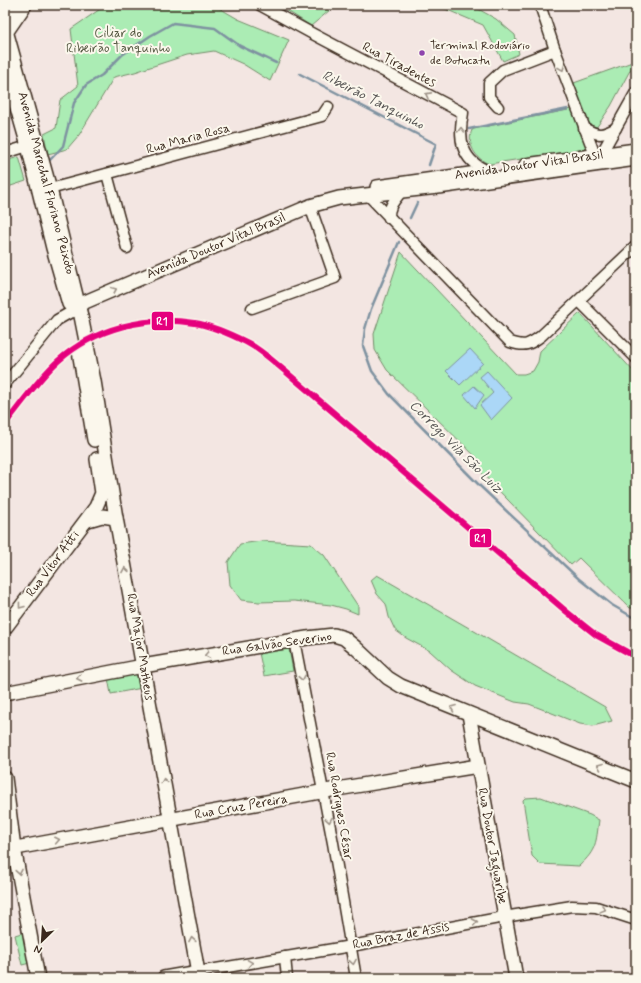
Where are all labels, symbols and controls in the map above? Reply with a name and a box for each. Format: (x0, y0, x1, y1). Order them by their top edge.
park label: Ciliar do Ribeirão Tanquinho (66, 25, 171, 57)
street label: Rua Tiradentes (359, 38, 439, 92)
place label: Terminal Rodoviário de Botucatu (430, 38, 530, 69)
marker: Terminal Rodoviário de Botucatu (417, 48, 427, 58)
one-way arrow (557, 64, 565, 72)
water label: Ribeirão Tanquinho (319, 67, 428, 134)
street label: Avenida Marechal Floriano Peixoto (13, 90, 79, 276)
one-way arrow (425, 92, 432, 100)
street label: Rua Maria Rosa (144, 120, 232, 158)
one-way arrow (457, 127, 465, 133)
street label: Avenida Doutor Vital Brasil (454, 146, 604, 184)
street label: Avenida Doutor Vital Brasil (144, 209, 288, 283)
one-way arrow (110, 286, 117, 294)
line badge: R1 (151, 311, 174, 331)
text: R1 (156, 315, 168, 329)
water label: Corrego Vila São Luiz (405, 397, 507, 498)
street label: Rua Vitor Atti (22, 527, 84, 601)
line badge: R1 (469, 528, 492, 548)
text: R1 (474, 532, 486, 546)
one-way arrow (122, 567, 130, 573)
street label: Rua Major Matheus (122, 592, 158, 702)
one-way arrow (19, 602, 26, 609)
street label: Rua Galvão Severino (221, 628, 333, 660)
one-way arrow (204, 650, 210, 658)
one-way arrow (76, 674, 83, 682)
one-way arrow (297, 675, 306, 681)
one-way arrow (450, 704, 457, 712)
street label: Rua Rodrigues César (321, 751, 357, 862)
one-way arrow (596, 763, 603, 771)
one-way arrow (160, 778, 169, 784)
street label: Rua Doutor Jaguaribe (471, 787, 511, 906)
street label: Rua Cruz Pereira (193, 790, 289, 824)
one-way arrow (324, 816, 333, 823)
one-way arrow (54, 837, 60, 845)
one-way arrow (14, 869, 23, 875)
one-way arrow (599, 904, 606, 913)
street label: Rua Braz de Assis (351, 918, 451, 954)
one-way arrow (472, 919, 478, 927)
north arrow (22, 921, 62, 961)
one-way arrow (188, 937, 197, 943)
text: N (32, 941, 44, 957)
one-way arrow (348, 958, 357, 965)
one-way arrow (247, 959, 253, 968)

